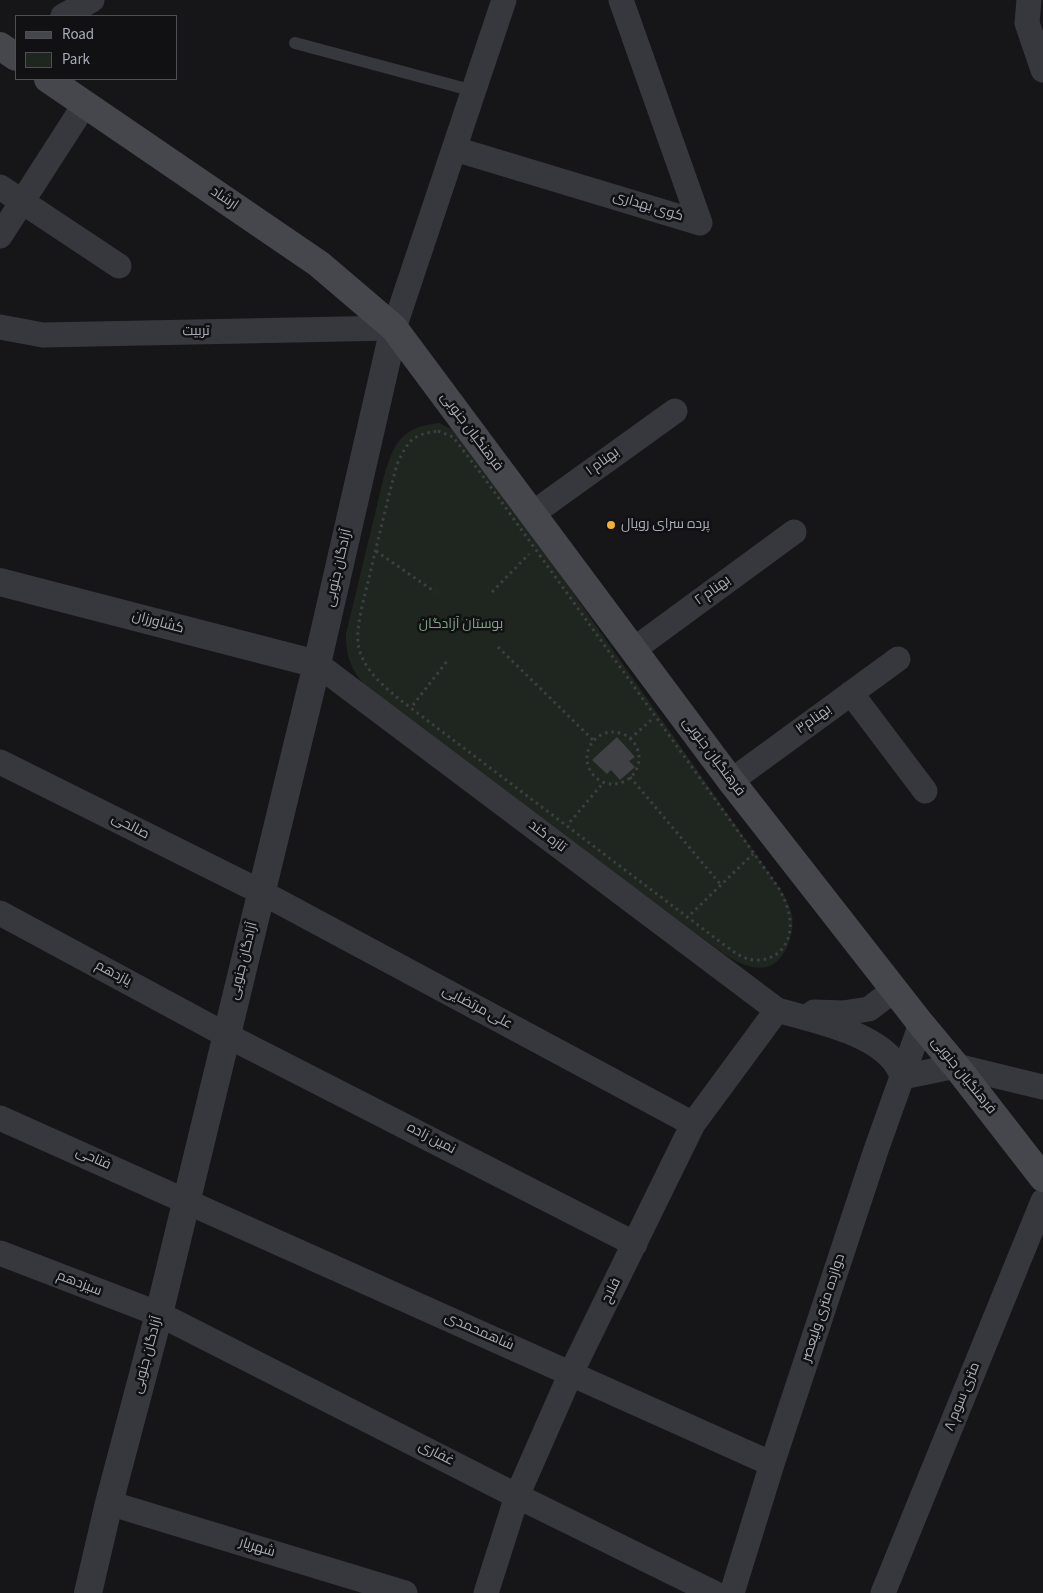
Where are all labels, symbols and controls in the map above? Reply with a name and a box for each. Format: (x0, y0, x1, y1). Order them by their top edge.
legend (15, 15, 178, 80)
text: Road (62, 24, 94, 45)
text: Park (62, 49, 90, 70)
street label: ارشاد (207, 184, 241, 214)
street label: کوی بهداری (611, 188, 685, 226)
street label: تربیت (182, 323, 210, 341)
street label: فرهنگیان جنوبی (436, 389, 506, 475)
street label: بهنام ۱ (583, 444, 623, 480)
place label: پرده سرای رویال (621, 517, 710, 533)
marker: پرده سرای رویال (605, 519, 617, 531)
street label: آزادگان جنوبی (322, 527, 356, 609)
street label: بهنام ۲ (692, 572, 734, 610)
street label: کشاورزان (130, 608, 186, 638)
park label: بوستان آزادگان (419, 617, 503, 633)
street label: بهنام۳ (793, 702, 835, 738)
street label: فرهنگیان جنوبی (678, 714, 748, 800)
street label: صالحی (108, 810, 152, 844)
street label: تازه کند (525, 817, 569, 857)
street label: آزادگان جنوبی (226, 920, 262, 1002)
street label: یازدهم (92, 958, 134, 990)
street label: علی مرتضایی (439, 983, 515, 1033)
street label: فرهنگیان جنوبی (927, 1034, 999, 1118)
street label: نمین زاده (404, 1120, 458, 1158)
street label: فتاحی (73, 1144, 113, 1174)
street label: دوازده متری ولیعصر (799, 1252, 849, 1364)
street label: سیزدهم (54, 1268, 104, 1300)
street label: فلاح (599, 1276, 625, 1306)
street label: شاهمحمدی (442, 1309, 516, 1355)
street label: آزادگان جنوبی (130, 1314, 166, 1396)
street label: ۸ متری سوم (942, 1360, 984, 1434)
street label: غفاری (415, 1438, 457, 1470)
street label: شهریار (237, 1535, 277, 1561)

